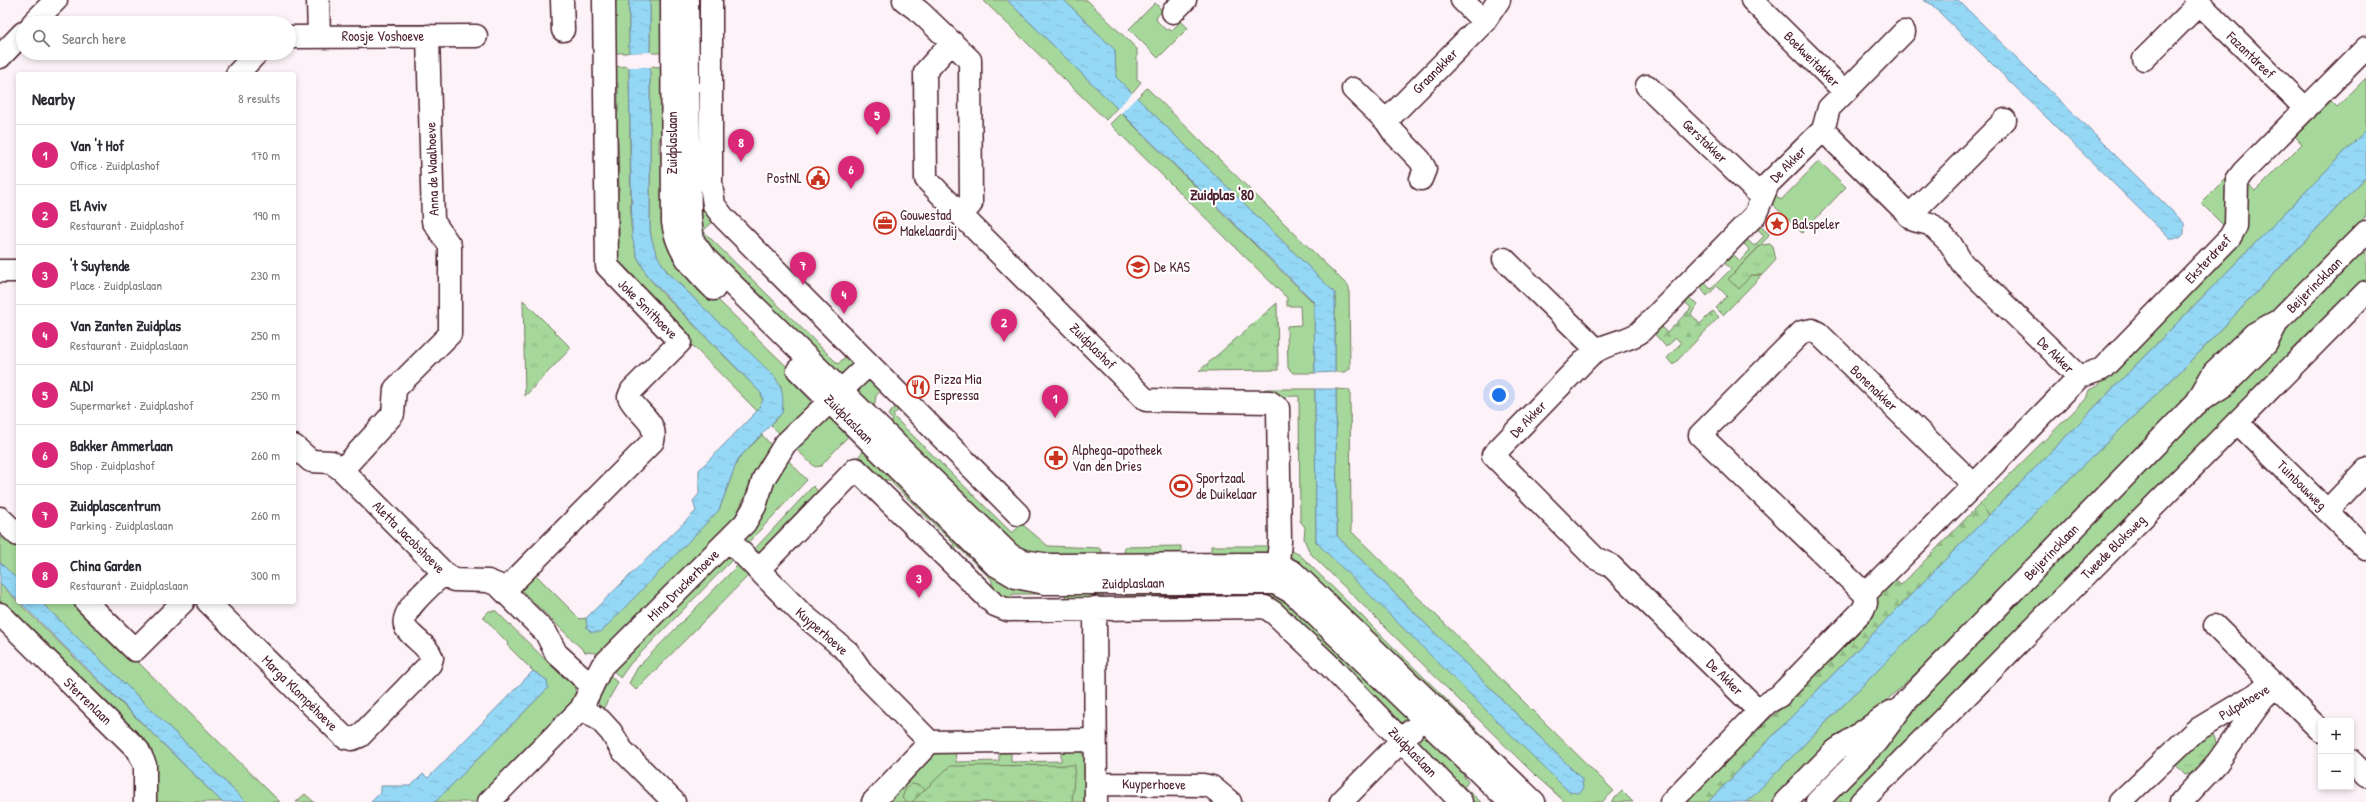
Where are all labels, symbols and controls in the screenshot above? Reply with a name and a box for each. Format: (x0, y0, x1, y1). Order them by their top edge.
search box (16, 16, 296, 60)
street label: Roosje Voshoeve (342, 26, 425, 46)
street label: Boekweitakker (1780, 26, 1845, 91)
street label: Fazantdreef (2222, 26, 2280, 82)
icon: search (30, 27, 52, 49)
text: Search here (62, 28, 126, 49)
street label: Graanakker (1408, 43, 1462, 98)
text: Nearby (32, 87, 75, 110)
text: 8 results (238, 89, 280, 107)
pin: 5 (864, 102, 890, 135)
street label: Zuidplaslaan (662, 112, 682, 174)
street label: Gerstakker (1679, 114, 1733, 167)
street label: Anna de Waalhoeve (420, 121, 443, 216)
pin: 8 (728, 129, 754, 162)
text: Van 't Hof (70, 135, 124, 156)
street label: De Akker (1765, 141, 1811, 186)
text: 1 (43, 146, 47, 164)
text: 170 m (251, 146, 280, 164)
text: Office · Zuidplashof (70, 156, 160, 174)
pin: 6 (838, 156, 864, 189)
public building icon: PostNL (805, 165, 831, 191)
place label: PostNL (767, 168, 802, 187)
district label: Zuidplas '80 (1190, 184, 1254, 206)
text: El Aviv (70, 195, 107, 216)
place label: Gouwestad Makelaardij (900, 205, 957, 241)
text: 2 (42, 206, 48, 224)
text: 190 m (253, 206, 280, 224)
office icon: Gouwestad Makelaardij (872, 210, 898, 236)
place icon: Balspeler (1764, 211, 1790, 237)
place label: Balspeler (1792, 214, 1841, 234)
text: Restaurant · Zuidplashof (70, 216, 184, 234)
street label: Eksterdreef (2180, 230, 2235, 287)
pin: 7 (790, 252, 816, 285)
street label: Beijerincklaan (2282, 253, 2346, 317)
school or university icon: De KAS (1125, 254, 1151, 280)
text: 't Suytende (70, 255, 130, 276)
place label: De KAS (1154, 257, 1191, 276)
text: 3 (42, 266, 48, 284)
text: 230 m (250, 266, 280, 284)
street label: Joke Smithoeve (614, 274, 683, 343)
text: Place · Zuidplaslaan (70, 276, 162, 294)
pin: 4 (831, 281, 857, 314)
pin: 2 (991, 309, 1017, 342)
text: Van Zanten Zuidplas (70, 315, 181, 336)
street label: Zuidplashof (1065, 318, 1121, 374)
text: 4 (43, 326, 47, 344)
text: 250 m (251, 326, 280, 344)
street label: De Akker (2034, 332, 2079, 378)
text: Restaurant · Zuidplaslaan (70, 336, 188, 354)
street label: Bonenakker (1847, 360, 1903, 415)
place label: Pizza Mia Espressa (934, 369, 982, 405)
restaurant icon: Pizza Mia Espressa (905, 374, 931, 400)
text: ALDI (70, 375, 94, 396)
pin: 1 (1042, 385, 1068, 418)
your location (1489, 385, 1509, 405)
text: 5 (42, 386, 48, 404)
text: 250 m (251, 386, 280, 404)
street label: Zuidplaslaan (820, 390, 878, 448)
street label: De Akker (1505, 395, 1550, 441)
text: Supermarket · Zuidplashof (70, 396, 194, 414)
text: Bakker Ammerlaan (70, 435, 173, 456)
place label: Alphega-apotheek Van den Dries (1072, 440, 1162, 475)
pharmacy icon: Alphega-apotheek Van den Dries (1043, 445, 1069, 471)
text: 6 (42, 446, 48, 464)
text: 260 m (251, 446, 280, 464)
text: Shop · Zuidplashof (70, 456, 155, 474)
street label: Tuinbouwweg (2273, 456, 2331, 514)
place label: Sportzaal de Duikelaar (1196, 468, 1258, 503)
sports icon: Sportzaal de Duikelaar (1168, 473, 1194, 499)
text: Zuidplascentrum (70, 495, 161, 516)
street label: Aletta Jacobshoeve (369, 496, 450, 577)
text: 7 (42, 506, 48, 524)
text: 260 m (251, 506, 280, 524)
street label: Tweede Bloksweg (2076, 510, 2150, 584)
text: Parking · Zuidplaslaan (70, 516, 173, 534)
street label: Beijerincklaan (2019, 519, 2083, 585)
street label: Mina Druckerhoeve (642, 544, 723, 625)
text: China Garden (70, 555, 141, 576)
pin: 3 (906, 565, 932, 598)
text: 8 (42, 566, 48, 584)
text: 300 m (251, 566, 280, 584)
street label: Zuidplaslaan (1101, 572, 1165, 594)
text: Restaurant · Zuidplaslaan (70, 576, 188, 594)
street label: Kuyperhoeve (791, 602, 853, 660)
street label: Marga Klompéhoeve (258, 651, 343, 736)
street label: De Akker (1703, 654, 1748, 700)
street label: Sterrenlaan (60, 673, 117, 728)
street label: Pulpehoeve (2215, 679, 2273, 725)
map controls (2318, 718, 2354, 790)
button: + (2318, 718, 2354, 754)
street label: Zuidplaslaan (1384, 722, 1442, 782)
button: − (2318, 754, 2354, 790)
street label: Kuyperhoeve (1122, 773, 1187, 795)

